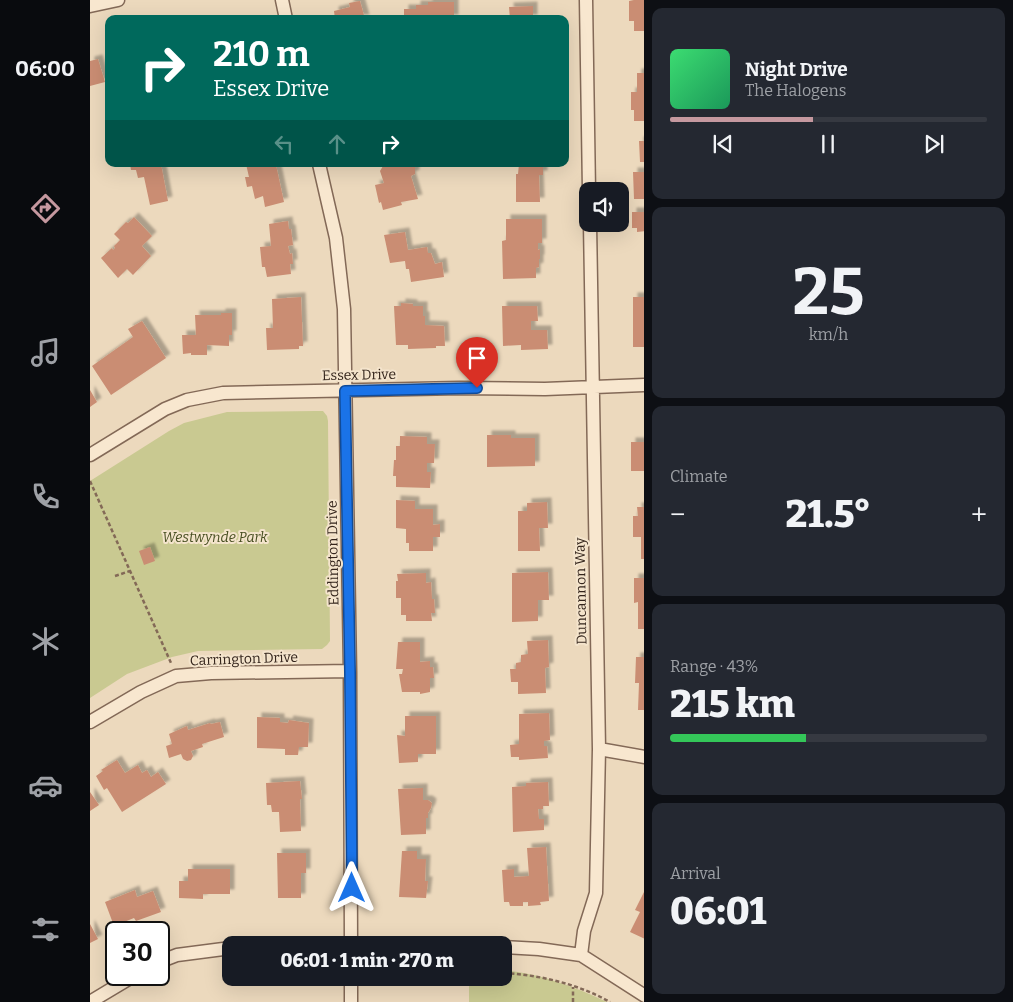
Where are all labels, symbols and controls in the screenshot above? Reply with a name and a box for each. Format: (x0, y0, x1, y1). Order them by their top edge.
text: 210 m (213, 33, 310, 75)
icon: right (130, 35, 195, 100)
text: 06:00 (15, 55, 75, 82)
text: Night Drive (745, 58, 848, 81)
text: Essex Drive (213, 75, 329, 102)
text: The Halogens (745, 81, 846, 100)
icon: left (270, 130, 298, 158)
icon: ahead (323, 130, 351, 158)
icon: right (376, 130, 404, 158)
icon: previous (709, 130, 737, 158)
icon: pause (814, 130, 842, 158)
icon: next (920, 130, 948, 158)
map controls (579, 182, 629, 232)
button: sound (579, 182, 629, 232)
icon: directions (28, 191, 63, 226)
text: 25 (792, 253, 865, 331)
text: km/h (809, 325, 848, 344)
icon: music (28, 335, 63, 370)
pin (456, 337, 498, 388)
icon: arrive (463, 344, 491, 372)
street label: Essex Drive (322, 366, 396, 384)
text: Climate (670, 467, 728, 486)
icon: phone (28, 479, 63, 514)
text: 21.5° (785, 491, 871, 537)
text: − (670, 498, 685, 531)
text: + (971, 498, 987, 531)
street label: Eddington Drive (324, 500, 342, 606)
park label: Westwynde Park (162, 529, 268, 546)
street label: Duncannon Way (572, 537, 590, 645)
icon: climate (28, 624, 63, 659)
street label: Carrington Drive (190, 649, 298, 669)
text: Range · 43% (670, 657, 758, 676)
text: 215 km (670, 681, 795, 727)
icon: car (28, 768, 63, 803)
position arrow (325, 861, 377, 913)
text: Arrival (670, 864, 721, 883)
text: 06:01 (670, 888, 766, 934)
icon: filters (28, 912, 63, 947)
speed limit sign: 30 (105, 921, 170, 986)
text: 06:01 · 1 min · 270 m (280, 949, 454, 972)

